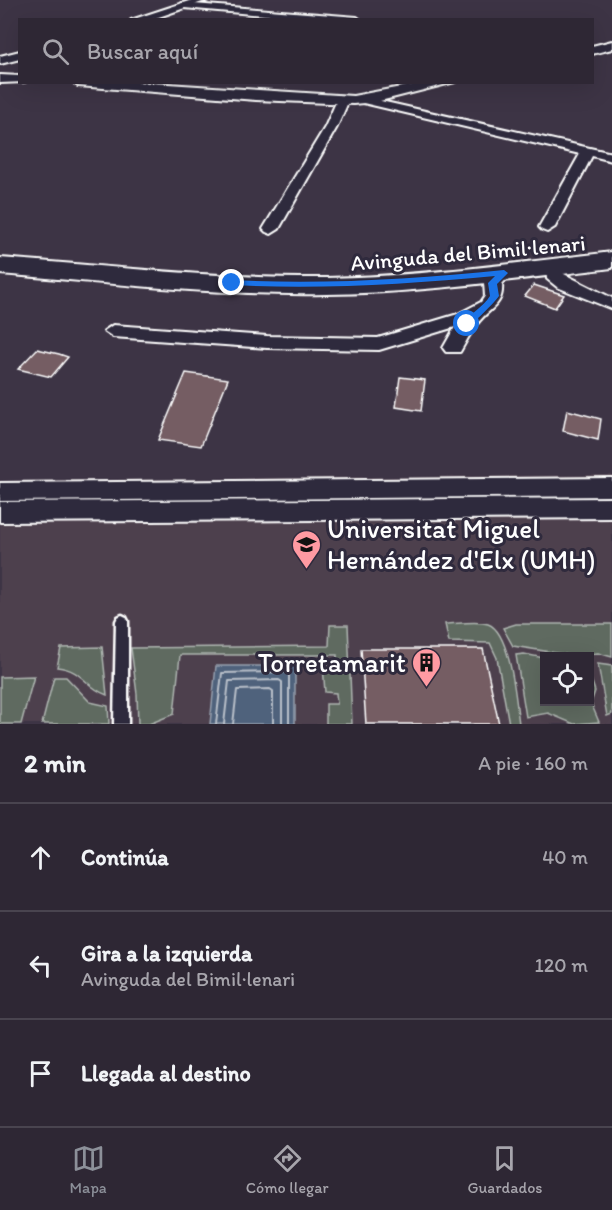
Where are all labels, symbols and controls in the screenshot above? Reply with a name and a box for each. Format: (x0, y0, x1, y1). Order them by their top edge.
search box (18, 18, 594, 84)
icon: search (39, 35, 72, 68)
text: Buscar aquí (87, 38, 198, 65)
street label: Avinguda del Bimil·lenari (349, 229, 587, 277)
route end (218, 269, 244, 295)
route start (453, 310, 479, 336)
place label: Universitat Miguel Hernández d'Elx (UMH) (327, 512, 596, 576)
school or university icon: Universitat Miguel Hernández d'Elx (UMH) (290, 528, 322, 570)
place label: Torretamarit (258, 646, 406, 679)
building icon: Torretamarit (411, 646, 443, 688)
map controls (540, 652, 594, 706)
button: locate (540, 652, 594, 706)
text: 2 min (24, 747, 86, 779)
text: A pie · 160 m (478, 751, 588, 775)
icon: ahead (24, 841, 57, 874)
text: Continúa (81, 844, 169, 871)
text: 40 m (542, 845, 588, 869)
text: Gira a la izquierda (81, 940, 252, 967)
icon: left (24, 949, 57, 982)
text: 120 m (535, 953, 588, 977)
text: Avinguda del Bimil·lenari (81, 967, 295, 991)
icon: arrive (24, 1057, 57, 1090)
text: Llegada al destino (81, 1060, 251, 1087)
tab: Mapa (69, 1142, 107, 1197)
tab: Cómo llegar (246, 1142, 329, 1197)
tab: Guardados (467, 1142, 542, 1197)

